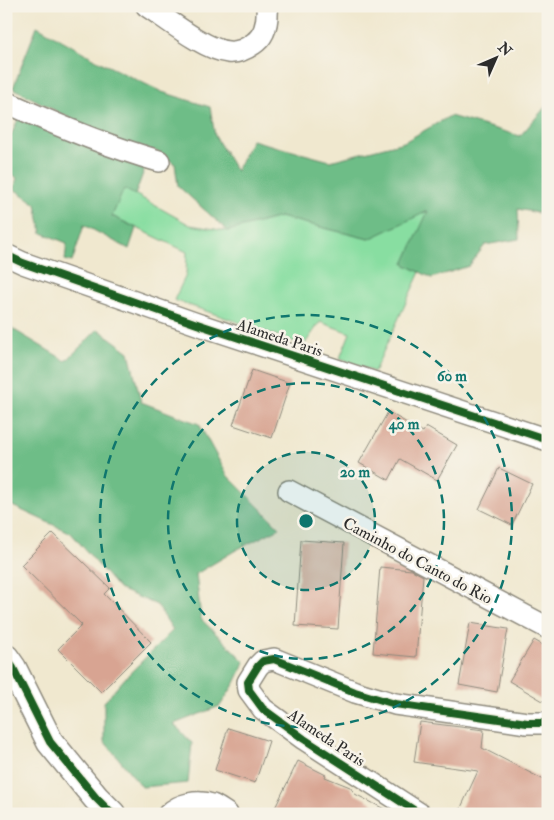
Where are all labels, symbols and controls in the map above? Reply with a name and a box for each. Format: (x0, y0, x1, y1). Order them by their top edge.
north arrow (472, 32, 522, 82)
text: N (494, 38, 516, 60)
street label: Alameda Paris (233, 314, 325, 361)
text: 60 m (437, 367, 467, 386)
text: 40 m (388, 415, 420, 434)
text: 20 m (340, 463, 370, 482)
centre of rings (297, 512, 315, 530)
street label: Caminho do Canto do Rio (339, 513, 496, 609)
street label: Alameda Paris (283, 704, 369, 771)

